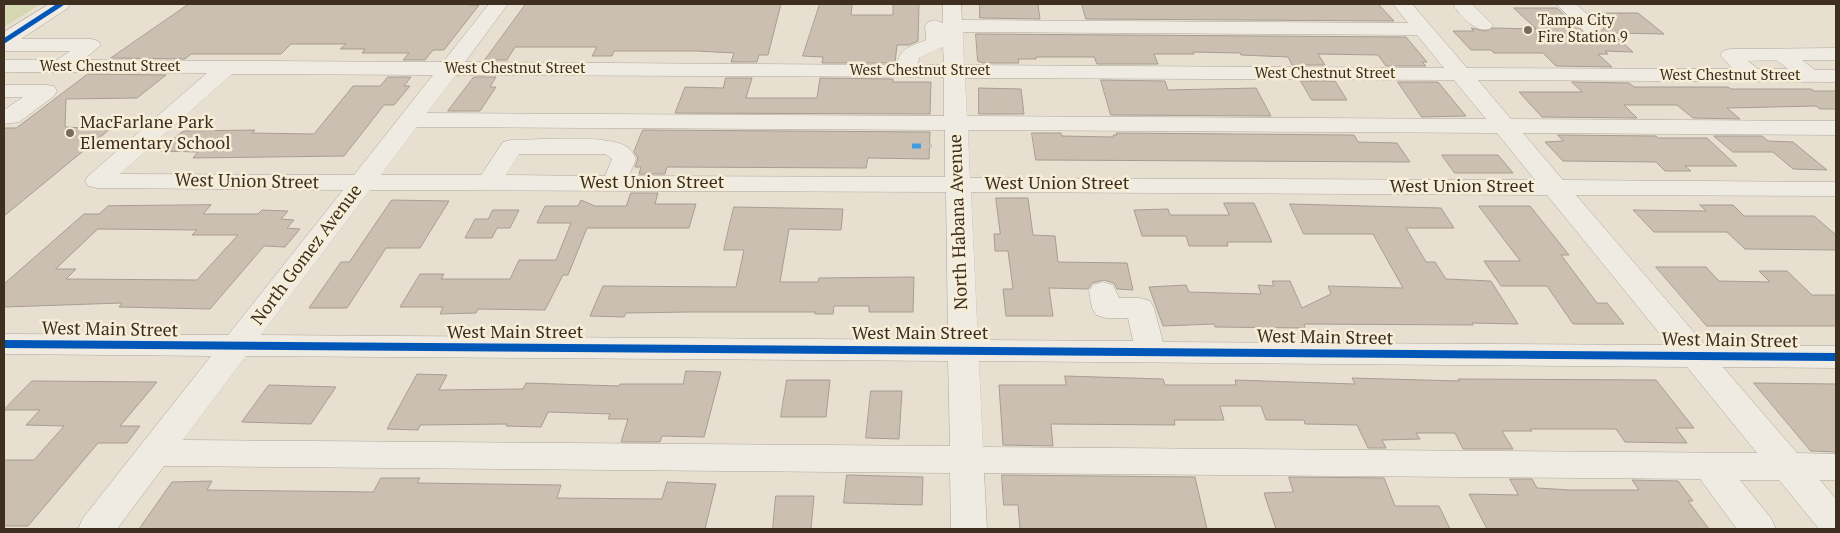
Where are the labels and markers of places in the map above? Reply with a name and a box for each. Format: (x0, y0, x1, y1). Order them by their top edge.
place label: Tampa City Fire Station 9 (1538, 12, 1628, 47)
marker: Tampa City Fire Station 9 (1522, 24, 1534, 36)
place label: MacFarlane Park Elementary School (80, 112, 231, 154)
marker: MacFarlane Park Elementary School (64, 127, 76, 139)

